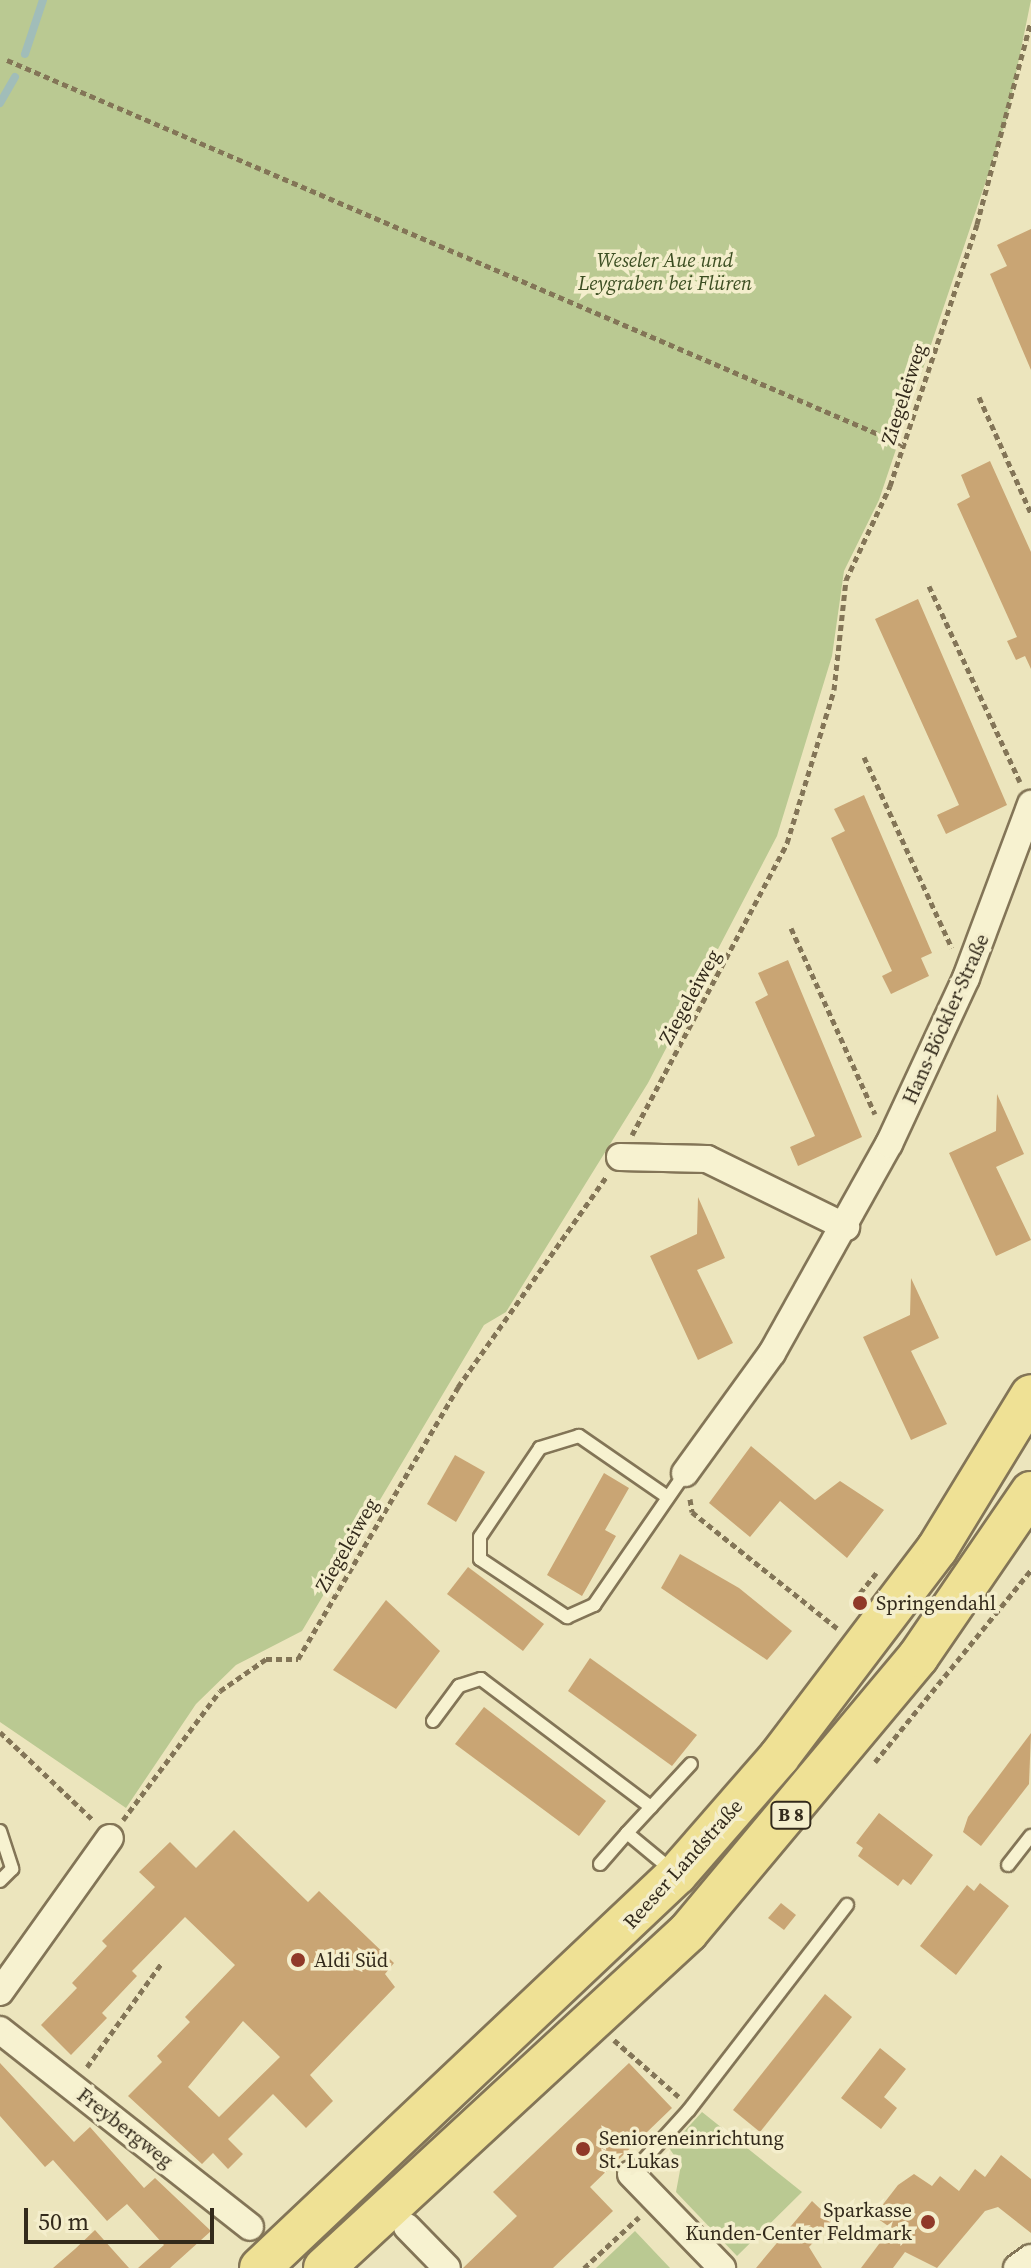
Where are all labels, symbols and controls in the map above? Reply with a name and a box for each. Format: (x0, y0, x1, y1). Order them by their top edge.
park label: Weseler Aue und Leygraben bei Flüren (578, 249, 752, 296)
street label: Ziegeleiweg (876, 341, 932, 447)
street label: Hans-Böckler-Straße (898, 930, 994, 1108)
street label: Ziegeleiweg (654, 945, 726, 1049)
street label: Ziegeleiweg (310, 1494, 384, 1596)
place label: Springendahl (876, 1591, 996, 1615)
marker: Springendahl (851, 1594, 869, 1612)
street label: Reeser Landstraße (618, 1794, 748, 1934)
road number: B 8 (769, 1801, 813, 1829)
place label: Aldi Süd (314, 1948, 388, 1972)
marker: Aldi Süd (289, 1951, 307, 1969)
street label: Freybergweg (72, 2083, 178, 2173)
place label: Senioreneinrichtung St. Lukas (599, 2126, 784, 2173)
marker: Senioreneinrichtung St. Lukas (574, 2140, 592, 2158)
scale bar (28, 2192, 218, 2242)
place label: Sparkasse Kunden-Center Feldmark (685, 2198, 912, 2245)
text: 50 m (38, 2205, 89, 2238)
marker: Sparkasse Kunden-Center Feldmark (919, 2213, 937, 2231)

